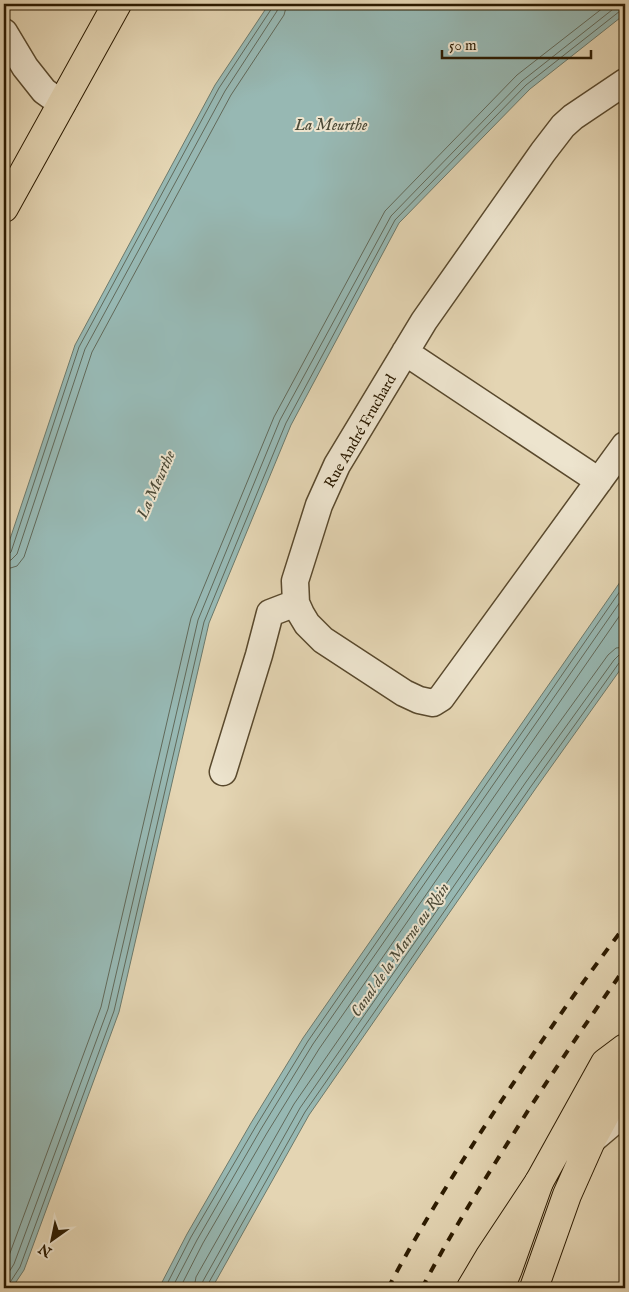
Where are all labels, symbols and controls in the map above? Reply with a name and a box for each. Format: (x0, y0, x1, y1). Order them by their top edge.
scale bar (442, 28, 590, 60)
text: 50 m (449, 36, 477, 55)
water label: La Meurthe (294, 116, 368, 136)
street label: Rue André Fruchard (320, 370, 401, 491)
water label: La Meurthe (133, 447, 181, 523)
water label: Canal de la Marne au Rhin (347, 879, 454, 1021)
north arrow (28, 1214, 78, 1264)
text: N (35, 1239, 56, 1261)

